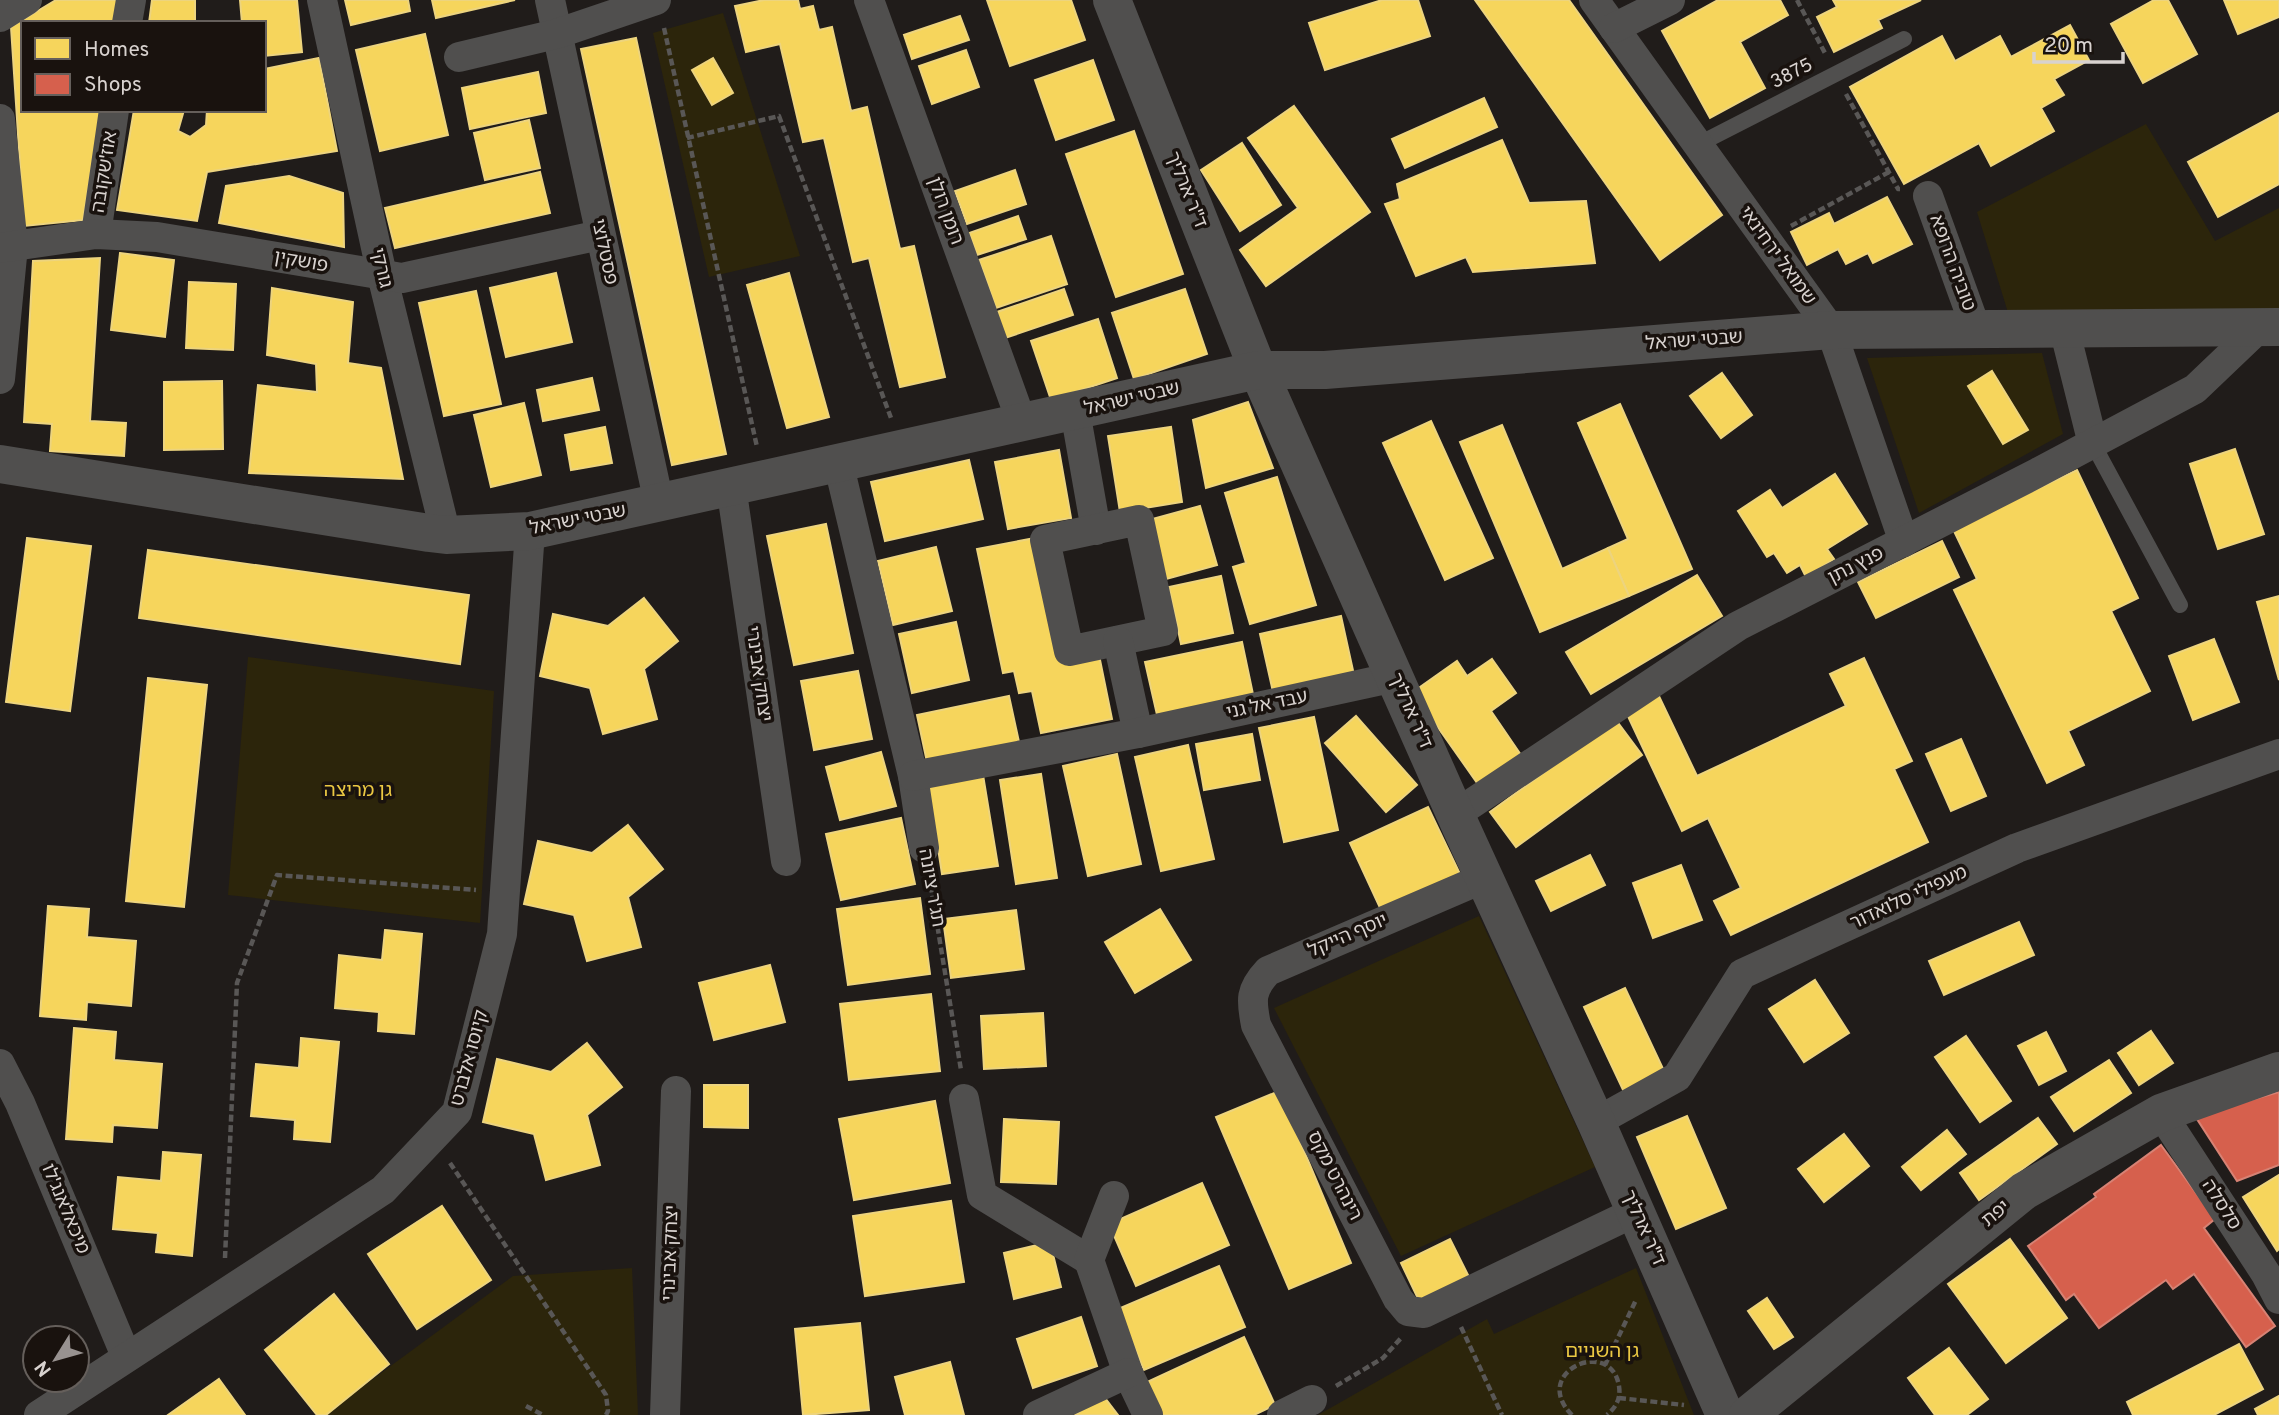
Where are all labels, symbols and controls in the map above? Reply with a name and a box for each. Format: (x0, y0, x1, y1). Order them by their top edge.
legend (21, 21, 266, 112)
scale bar (2034, 21, 2123, 65)
text: 20 m (2044, 33, 2093, 60)
text: Homes (84, 37, 149, 64)
street label: 3875 (1767, 53, 1817, 95)
text: Shops (84, 72, 142, 99)
street label: אוז'שקובה (87, 130, 123, 214)
street label: ד"ר ארליך (1160, 148, 1212, 232)
street label: רומן רולן (922, 174, 968, 248)
street label: שמואל ירחינאי (1733, 202, 1821, 310)
street label: טוביה הרופא (1923, 212, 1981, 314)
street label: פסטלוצי (585, 217, 623, 287)
street label: פושקין (272, 245, 330, 279)
street label: גורקי (365, 246, 397, 290)
street label: שבטי ישראל (1645, 326, 1743, 356)
street label: שבטי ישראל (1082, 376, 1182, 422)
street label: שבטי ישראל (528, 499, 628, 541)
street label: פנץ נתן (1824, 542, 1888, 590)
street label: יצחק אבינרי (739, 625, 777, 723)
street label: ד"ר ארליך (1383, 669, 1437, 753)
street label: עבד אל גני (1224, 685, 1310, 725)
park label: גן מריצה (324, 779, 392, 803)
street label: תג'ר ציונה (912, 847, 950, 929)
street label: מעפילי סלואדור (1847, 860, 1971, 936)
street label: יוסף הייקל (1305, 909, 1391, 963)
street label: קיוסו אלברט (446, 1007, 494, 1109)
street label: רינהרט מקס (1301, 1127, 1367, 1225)
street label: מיכאלאנג'לו (35, 1160, 95, 1258)
street label: סלסלה (2196, 1175, 2246, 1235)
street label: ד"ר ארליך (1616, 1186, 1670, 1270)
street label: יפת (1977, 1195, 2015, 1233)
street label: יצחק אבינרי (657, 1204, 685, 1302)
north arrow (21, 1324, 91, 1394)
park label: גן השניים (1565, 1340, 1639, 1364)
text: N (30, 1355, 58, 1381)

